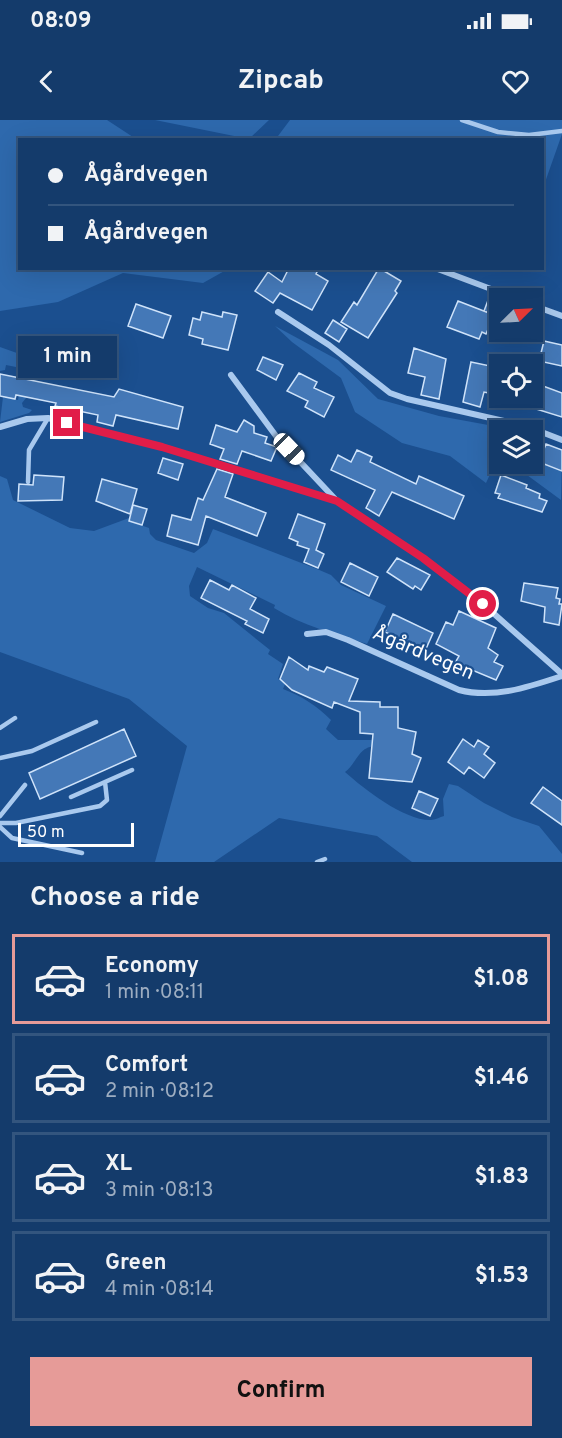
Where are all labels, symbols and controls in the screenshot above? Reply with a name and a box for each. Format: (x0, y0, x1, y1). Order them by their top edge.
text: 08:09 (30, 8, 92, 35)
text: Zipcab (238, 64, 324, 98)
icon: back (30, 65, 63, 98)
icon: heart (499, 65, 532, 98)
text: Ågårdvegen (84, 162, 208, 189)
text: Ågårdvegen (84, 220, 208, 247)
north arrow (489, 288, 543, 342)
map controls (489, 288, 543, 474)
callout: 1 min (17, 336, 116, 378)
text: 1 min (43, 344, 92, 370)
button: locate (489, 354, 543, 408)
route end (53, 409, 80, 436)
button: layers (489, 420, 543, 474)
car (270, 430, 308, 468)
route start (469, 590, 496, 617)
street label: Ågårdvegen (368, 620, 478, 687)
scale bar (18, 820, 134, 848)
text: 50 m (27, 823, 65, 843)
text: Choose a ride (30, 881, 200, 915)
icon: car (33, 952, 87, 1006)
text: Economy (105, 953, 199, 980)
text: $1.08 (473, 966, 529, 993)
text: 1 min · 08:11 (105, 980, 204, 1006)
icon: car (33, 1051, 87, 1105)
text: Comfort (105, 1052, 188, 1079)
text: $1.46 (474, 1065, 529, 1092)
text: 2 min · 08:12 (105, 1079, 214, 1105)
icon: car (33, 1150, 87, 1204)
text: XL (105, 1151, 132, 1178)
text: $1.83 (474, 1164, 529, 1191)
text: 3 min · 08:13 (105, 1178, 213, 1204)
icon: car (33, 1249, 87, 1303)
text: Green (105, 1250, 167, 1277)
text: $1.53 (475, 1263, 529, 1290)
text: 4 min · 08:14 (105, 1277, 214, 1303)
button: Confirm (30, 1357, 532, 1426)

